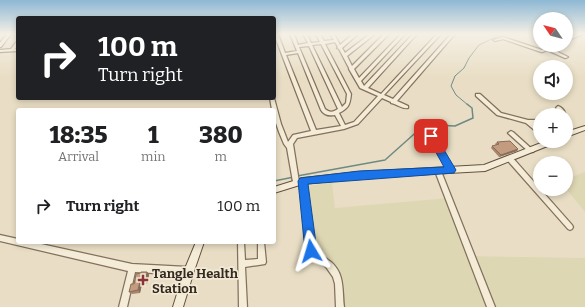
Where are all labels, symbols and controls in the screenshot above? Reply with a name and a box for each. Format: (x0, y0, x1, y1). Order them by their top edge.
north arrow (533, 12, 573, 52)
map controls (533, 12, 573, 196)
text: 100 m (98, 30, 177, 63)
icon: right (32, 32, 84, 84)
button: sound (533, 60, 573, 100)
text: Turn right (98, 64, 183, 86)
button: + (533, 108, 573, 148)
pin (414, 119, 448, 153)
text: 18:35 (49, 121, 108, 149)
text: 1 (148, 121, 159, 149)
text: 380 (199, 121, 243, 149)
icon: arrive (420, 125, 442, 147)
text: Arrival (58, 149, 99, 164)
text: min (141, 149, 166, 164)
text: m (215, 149, 227, 164)
button: − (533, 156, 573, 196)
icon: right (32, 195, 54, 217)
text: Turn right (66, 197, 139, 215)
text: 100 m (217, 197, 260, 215)
position arrow (290, 230, 332, 272)
place label: Tangle Health Station (152, 266, 239, 296)
marker: Tangle Health Station (137, 274, 149, 286)

